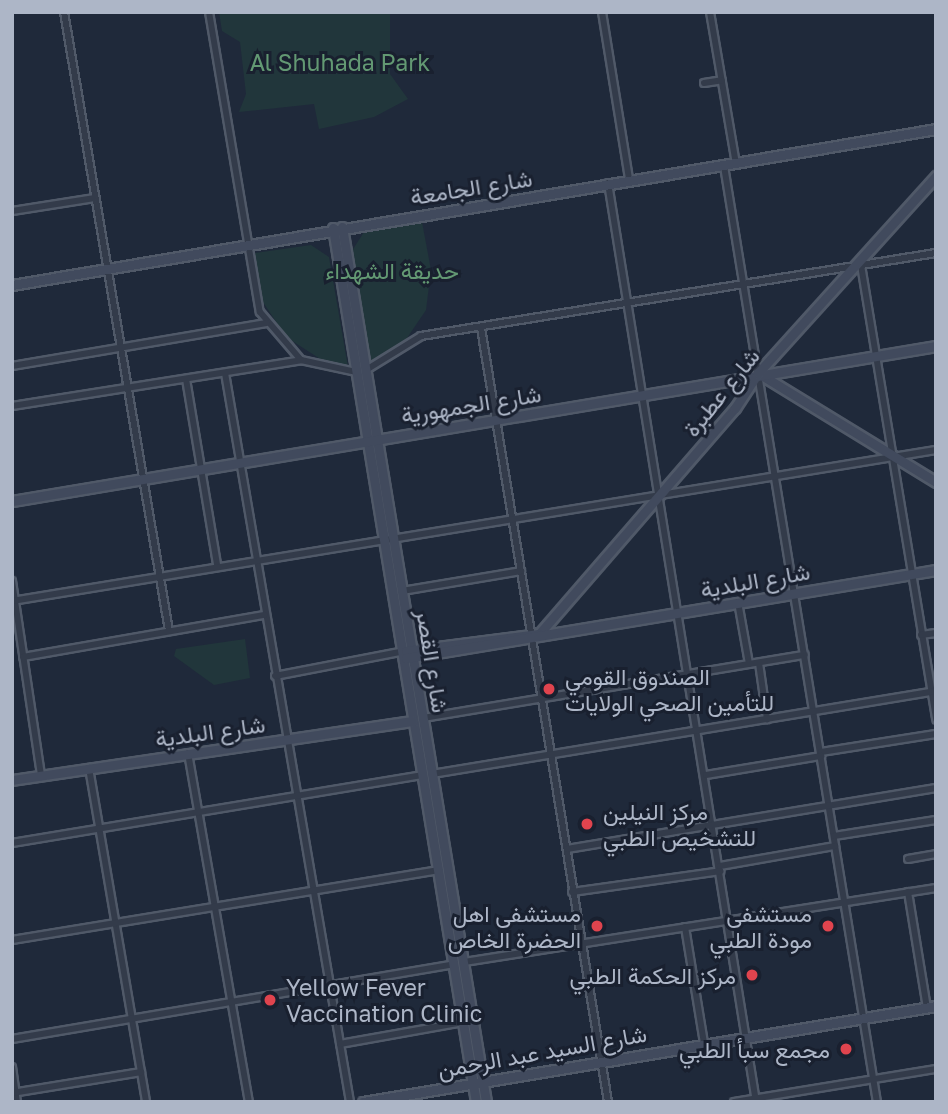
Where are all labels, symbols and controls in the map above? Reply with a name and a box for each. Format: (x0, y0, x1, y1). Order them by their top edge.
park label: Al Shuhada Park (250, 48, 430, 76)
street label: شارع الجامعة (408, 164, 534, 210)
park label: حديقة الشهداء (325, 256, 459, 284)
street label: شارع عطبرة (677, 342, 765, 442)
street label: شارع الجمهورية (399, 379, 543, 429)
street label: شارع البلدية (698, 557, 812, 603)
street label: شارع القصر (411, 607, 455, 715)
place label: الصندوق القومي للتأمين الصحي الولايات (565, 662, 774, 716)
marker: الصندوق القومي للتأمين الصحي الولايات (539, 679, 559, 699)
street label: شارع البلدية (153, 710, 267, 752)
place label: مركز النيلين للتشخيص الطبي (603, 797, 756, 851)
marker: مركز النيلين للتشخيص الطبي (577, 814, 597, 834)
place label: مستشفى اهل الحضرة الخاص (448, 899, 581, 953)
place label: مستشفى مودة الطبي (710, 899, 812, 953)
marker: مستشفى اهل الحضرة الخاص (587, 916, 607, 936)
marker: مستشفى مودة الطبي (818, 916, 838, 936)
place label: مركز الحكمة الطبي (569, 961, 736, 989)
marker: مركز الحكمة الطبي (742, 965, 762, 985)
place label: Yellow Fever Vaccination Clinic (286, 973, 482, 1027)
marker: Yellow Fever Vaccination Clinic (260, 990, 280, 1010)
street label: شارع السيد عبد الرحمن (435, 1019, 649, 1083)
place label: مجمع سبأ الطبي (679, 1035, 830, 1063)
marker: مجمع سبأ الطبي (836, 1039, 856, 1059)

